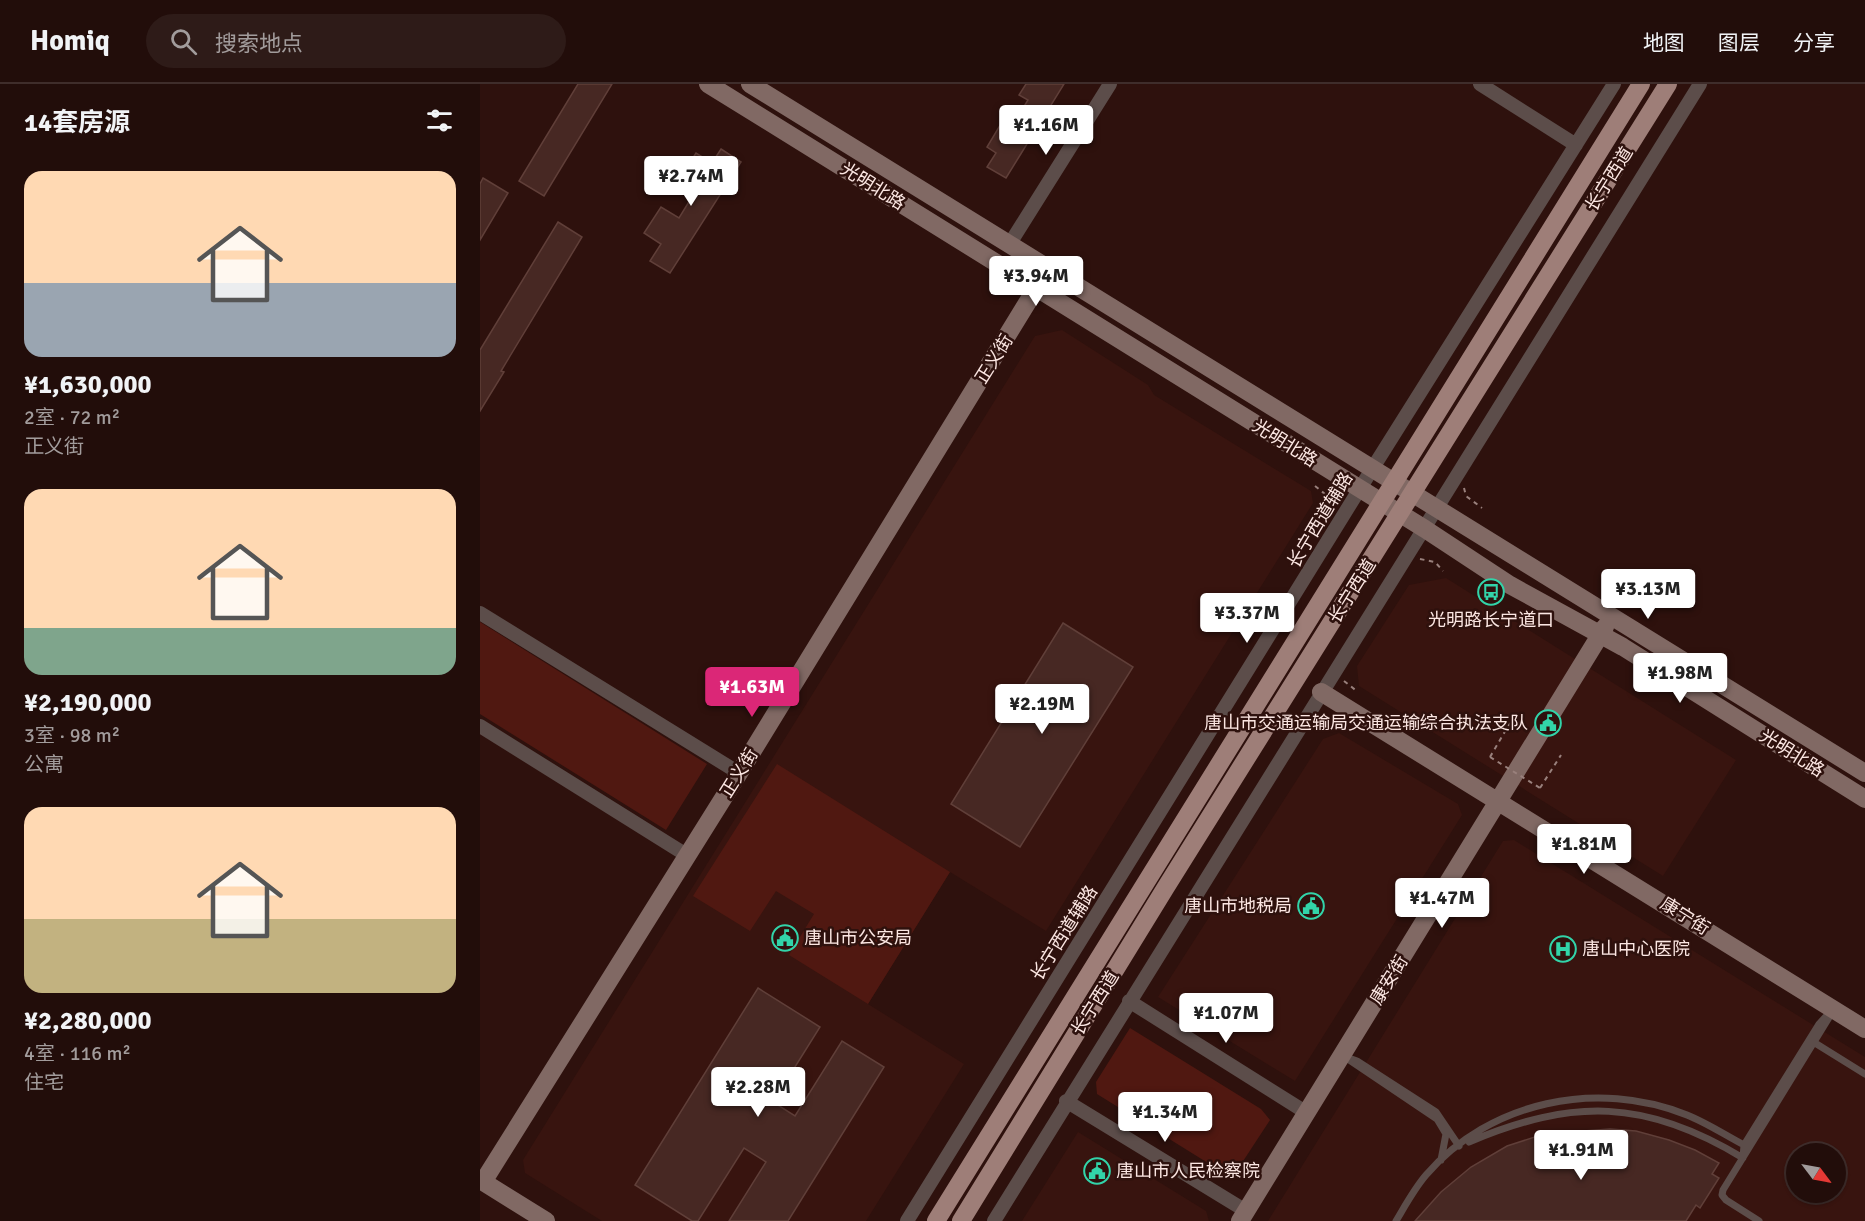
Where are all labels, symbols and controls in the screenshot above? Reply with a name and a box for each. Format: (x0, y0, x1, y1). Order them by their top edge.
search box (146, 14, 566, 68)
text: Homiq (30, 24, 110, 58)
icon: search (167, 25, 200, 58)
text: 搜索地点 (215, 30, 303, 57)
text: 地图 (1643, 30, 1685, 56)
text: 图层 (1718, 30, 1760, 56)
text: 分享 (1793, 30, 1835, 56)
icon: filters (423, 104, 456, 137)
pin: ¥1.16M (997, 105, 1095, 156)
text: 14套房源 (24, 107, 130, 139)
text: ¥1.16M (1013, 112, 1079, 137)
street label: 长宁西道 (1581, 143, 1637, 215)
pin: ¥2.74M (642, 156, 740, 207)
street label: 光明北路 (837, 158, 909, 214)
text: ¥2.74M (658, 163, 724, 188)
icon: home (186, 210, 294, 318)
pin: ¥3.94M (987, 256, 1085, 307)
text: ¥3.94M (1003, 263, 1069, 288)
street label: 正义街 (970, 330, 1018, 388)
text: ¥1,630,000 (24, 369, 152, 401)
text: 2室 · 72 m² (24, 405, 120, 430)
street label: 光明北路 (1249, 415, 1321, 471)
text: 正义街 (24, 434, 84, 459)
street label: 长宁西道辅路 (1283, 468, 1357, 572)
icon: home (186, 528, 294, 636)
street label: 长宁西道 (1324, 555, 1380, 627)
pin: ¥3.13M (1599, 569, 1697, 620)
text: ¥3.13M (1615, 576, 1681, 601)
bus stop icon: 光明路长宁道口 (1476, 577, 1506, 607)
pin: ¥3.37M (1198, 593, 1296, 644)
text: ¥3.37M (1214, 600, 1280, 625)
place label: 光明路长宁道口 (1428, 609, 1554, 631)
pin: ¥1.98M (1631, 653, 1729, 704)
text: ¥1.98M (1647, 660, 1713, 685)
pin: ¥1.63M (703, 667, 801, 718)
text: ¥1.63M (719, 674, 785, 699)
pin: ¥2.19M (993, 684, 1091, 735)
text: ¥2,190,000 (24, 687, 152, 719)
text: ¥2.19M (1009, 691, 1075, 716)
public building icon: 唐山市交通运输局交通运输综合执法支队 (1533, 708, 1563, 738)
place label: 唐山市交通运输局交通运输综合执法支队 (1204, 712, 1528, 734)
text: 3室 · 98 m² (24, 723, 120, 748)
street label: 光明北路 (1756, 725, 1828, 781)
street label: 正义街 (715, 744, 763, 802)
text: 公寓 (24, 752, 64, 777)
pin: ¥1.81M (1535, 824, 1633, 875)
text: ¥1.81M (1551, 831, 1617, 856)
icon: home (186, 846, 294, 954)
pin: ¥1.47M (1393, 878, 1491, 929)
street label: 长宁西道辅路 (1026, 881, 1102, 985)
text: ¥1.47M (1409, 885, 1475, 910)
public building icon: 唐山市地税局 (1296, 891, 1326, 921)
street label: 康宁街 (1656, 892, 1714, 940)
place label: 唐山市地税局 (1184, 895, 1292, 917)
public building icon: 唐山市公安局 (770, 923, 800, 953)
place label: 唐山市公安局 (804, 927, 912, 949)
hospital icon: 唐山中心医院 (1548, 934, 1578, 964)
place label: 唐山中心医院 (1582, 938, 1690, 960)
street label: 康安街 (1365, 951, 1413, 1009)
street label: 长宁西道 (1067, 967, 1123, 1039)
pin: ¥1.07M (1177, 993, 1275, 1044)
text: ¥1.07M (1193, 1000, 1259, 1025)
text: ¥2,280,000 (24, 1005, 152, 1037)
text: 4室 · 116 m² (24, 1041, 131, 1066)
pin: ¥2.28M (709, 1067, 807, 1118)
text: 住宅 (24, 1070, 64, 1095)
text: ¥2.28M (725, 1074, 791, 1099)
pin: ¥1.34M (1116, 1092, 1214, 1143)
text: ¥1.34M (1132, 1099, 1198, 1124)
pin: ¥1.91M (1532, 1130, 1630, 1181)
text: ¥1.91M (1548, 1137, 1614, 1162)
north arrow (1786, 1143, 1846, 1203)
map controls (1786, 1143, 1846, 1203)
public building icon: 唐山市人民检察院 (1082, 1156, 1112, 1186)
place label: 唐山市人民检察院 (1116, 1160, 1260, 1182)

